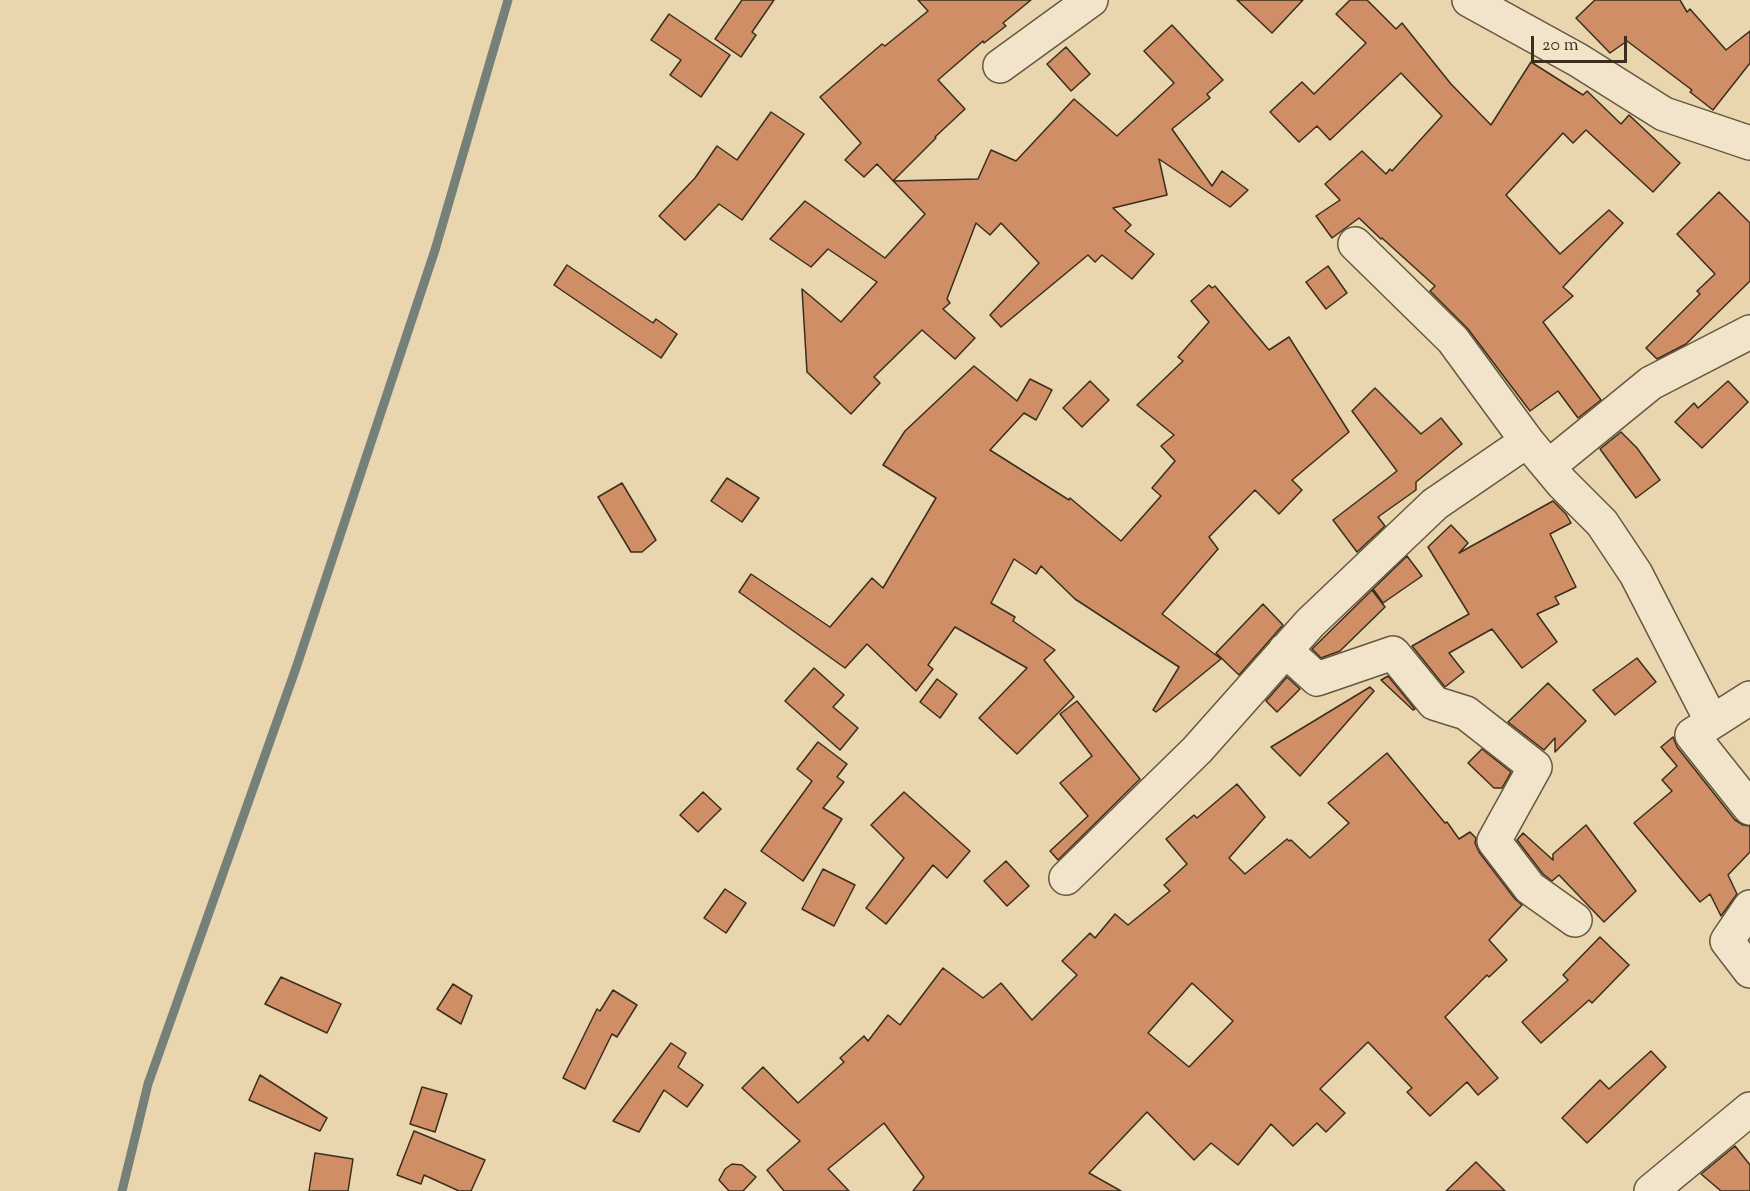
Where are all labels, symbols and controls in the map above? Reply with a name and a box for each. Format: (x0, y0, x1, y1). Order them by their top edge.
scale bar (1534, 24, 1630, 62)
text: 20 m (1542, 33, 1579, 59)

